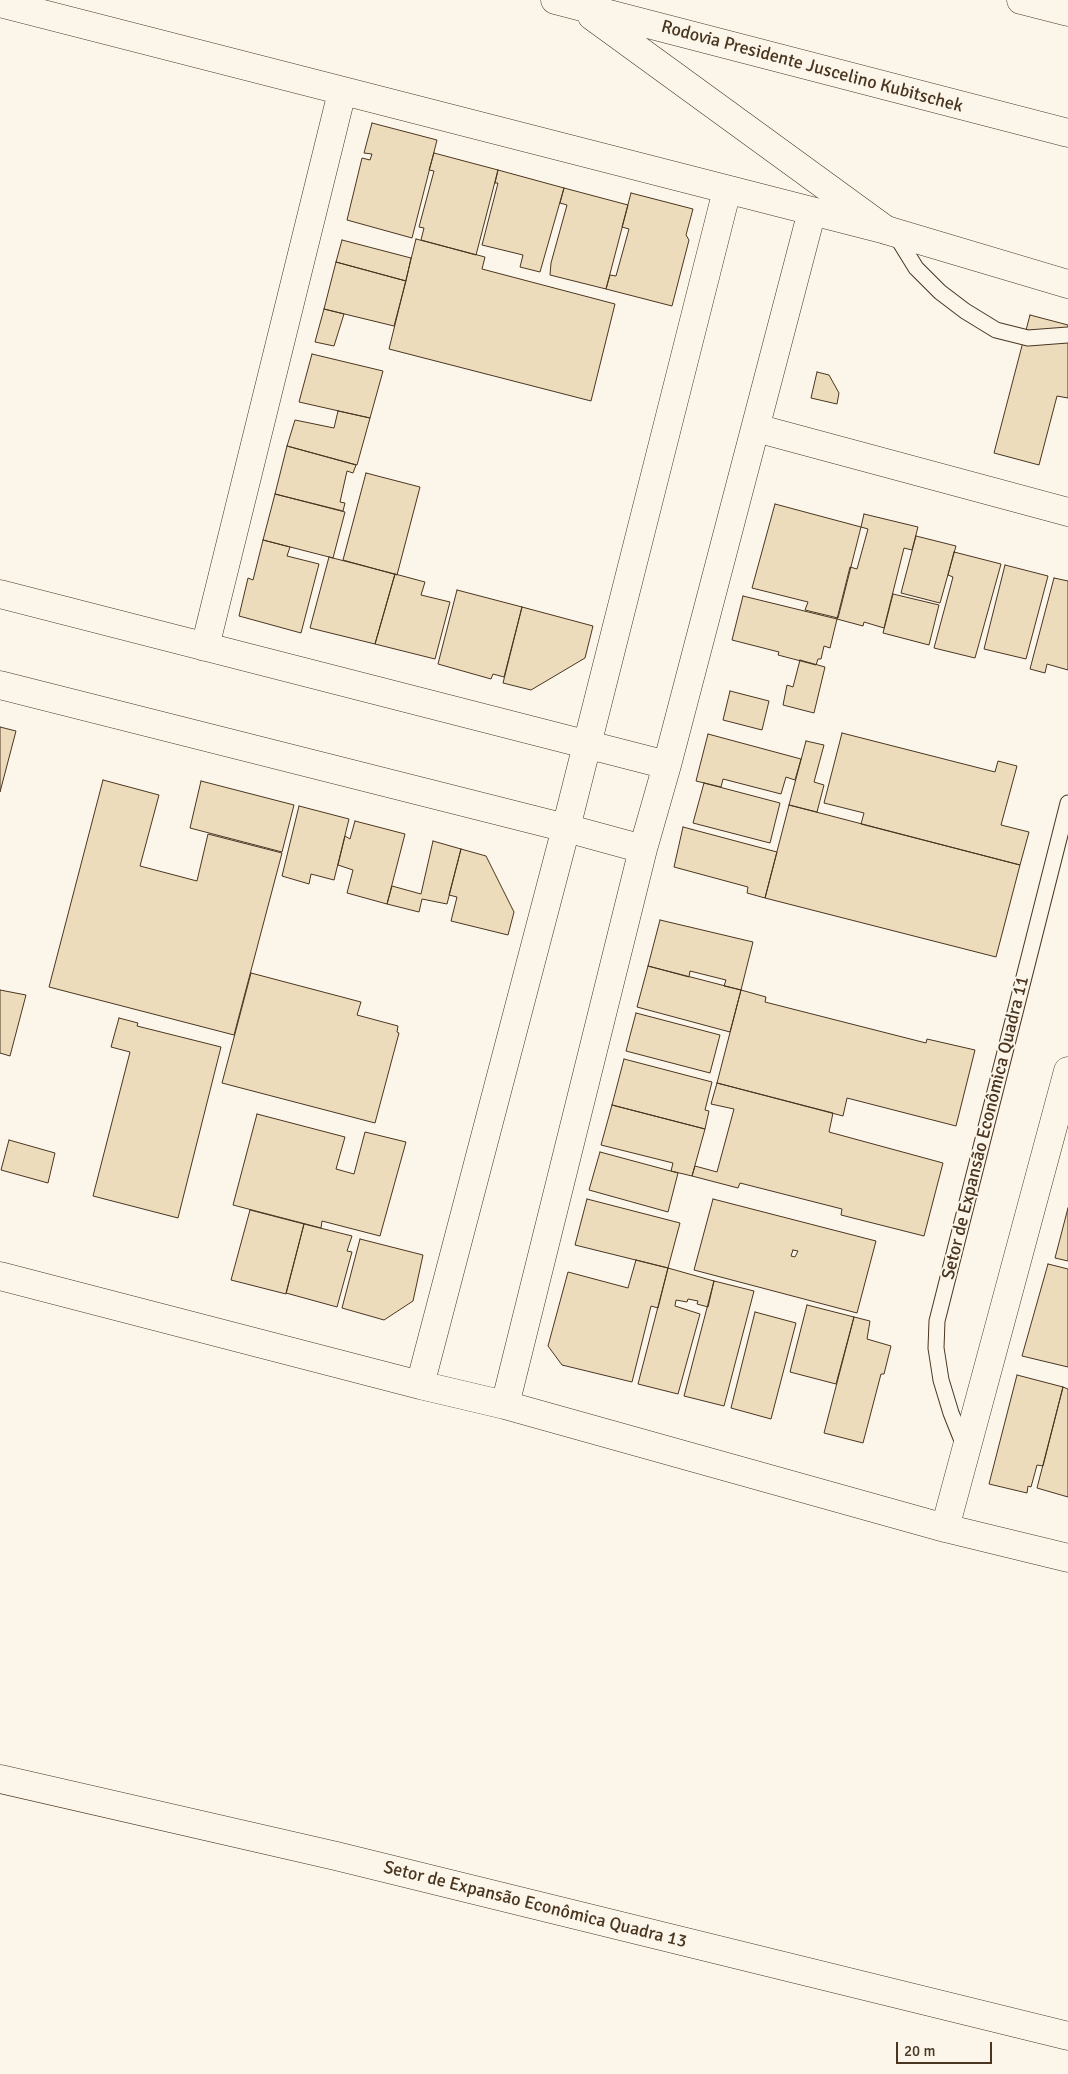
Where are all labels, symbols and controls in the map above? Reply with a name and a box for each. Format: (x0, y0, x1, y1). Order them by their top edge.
street label: Rodovia Presidente Juscelino Kubitschek (659, 16, 965, 118)
street label: Setor de Expansão Econômica Quadra 11 (938, 974, 1034, 1282)
street label: Setor de Expansão Econômica Quadra 13 (381, 1857, 689, 1953)
scale bar (898, 2032, 994, 2064)
text: 20 m (904, 2042, 935, 2060)

